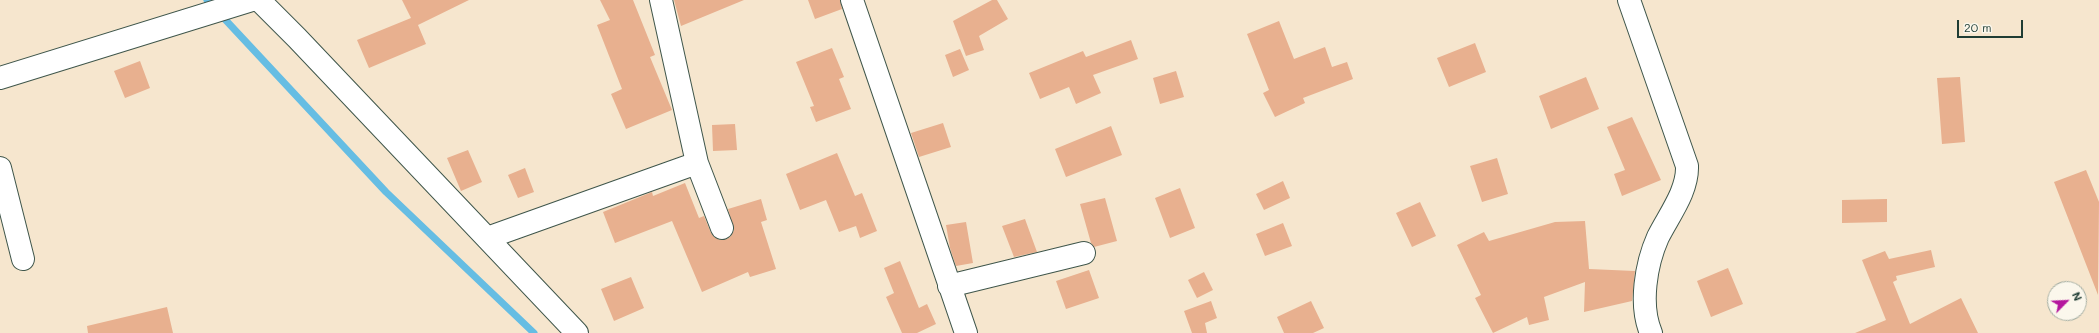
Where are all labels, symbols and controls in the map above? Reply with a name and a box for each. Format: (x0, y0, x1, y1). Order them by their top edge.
scale bar (1959, 12, 2025, 38)
text: 20 m (1964, 19, 1992, 35)
north arrow (2047, 281, 2087, 321)
text: N (2069, 289, 2086, 303)

